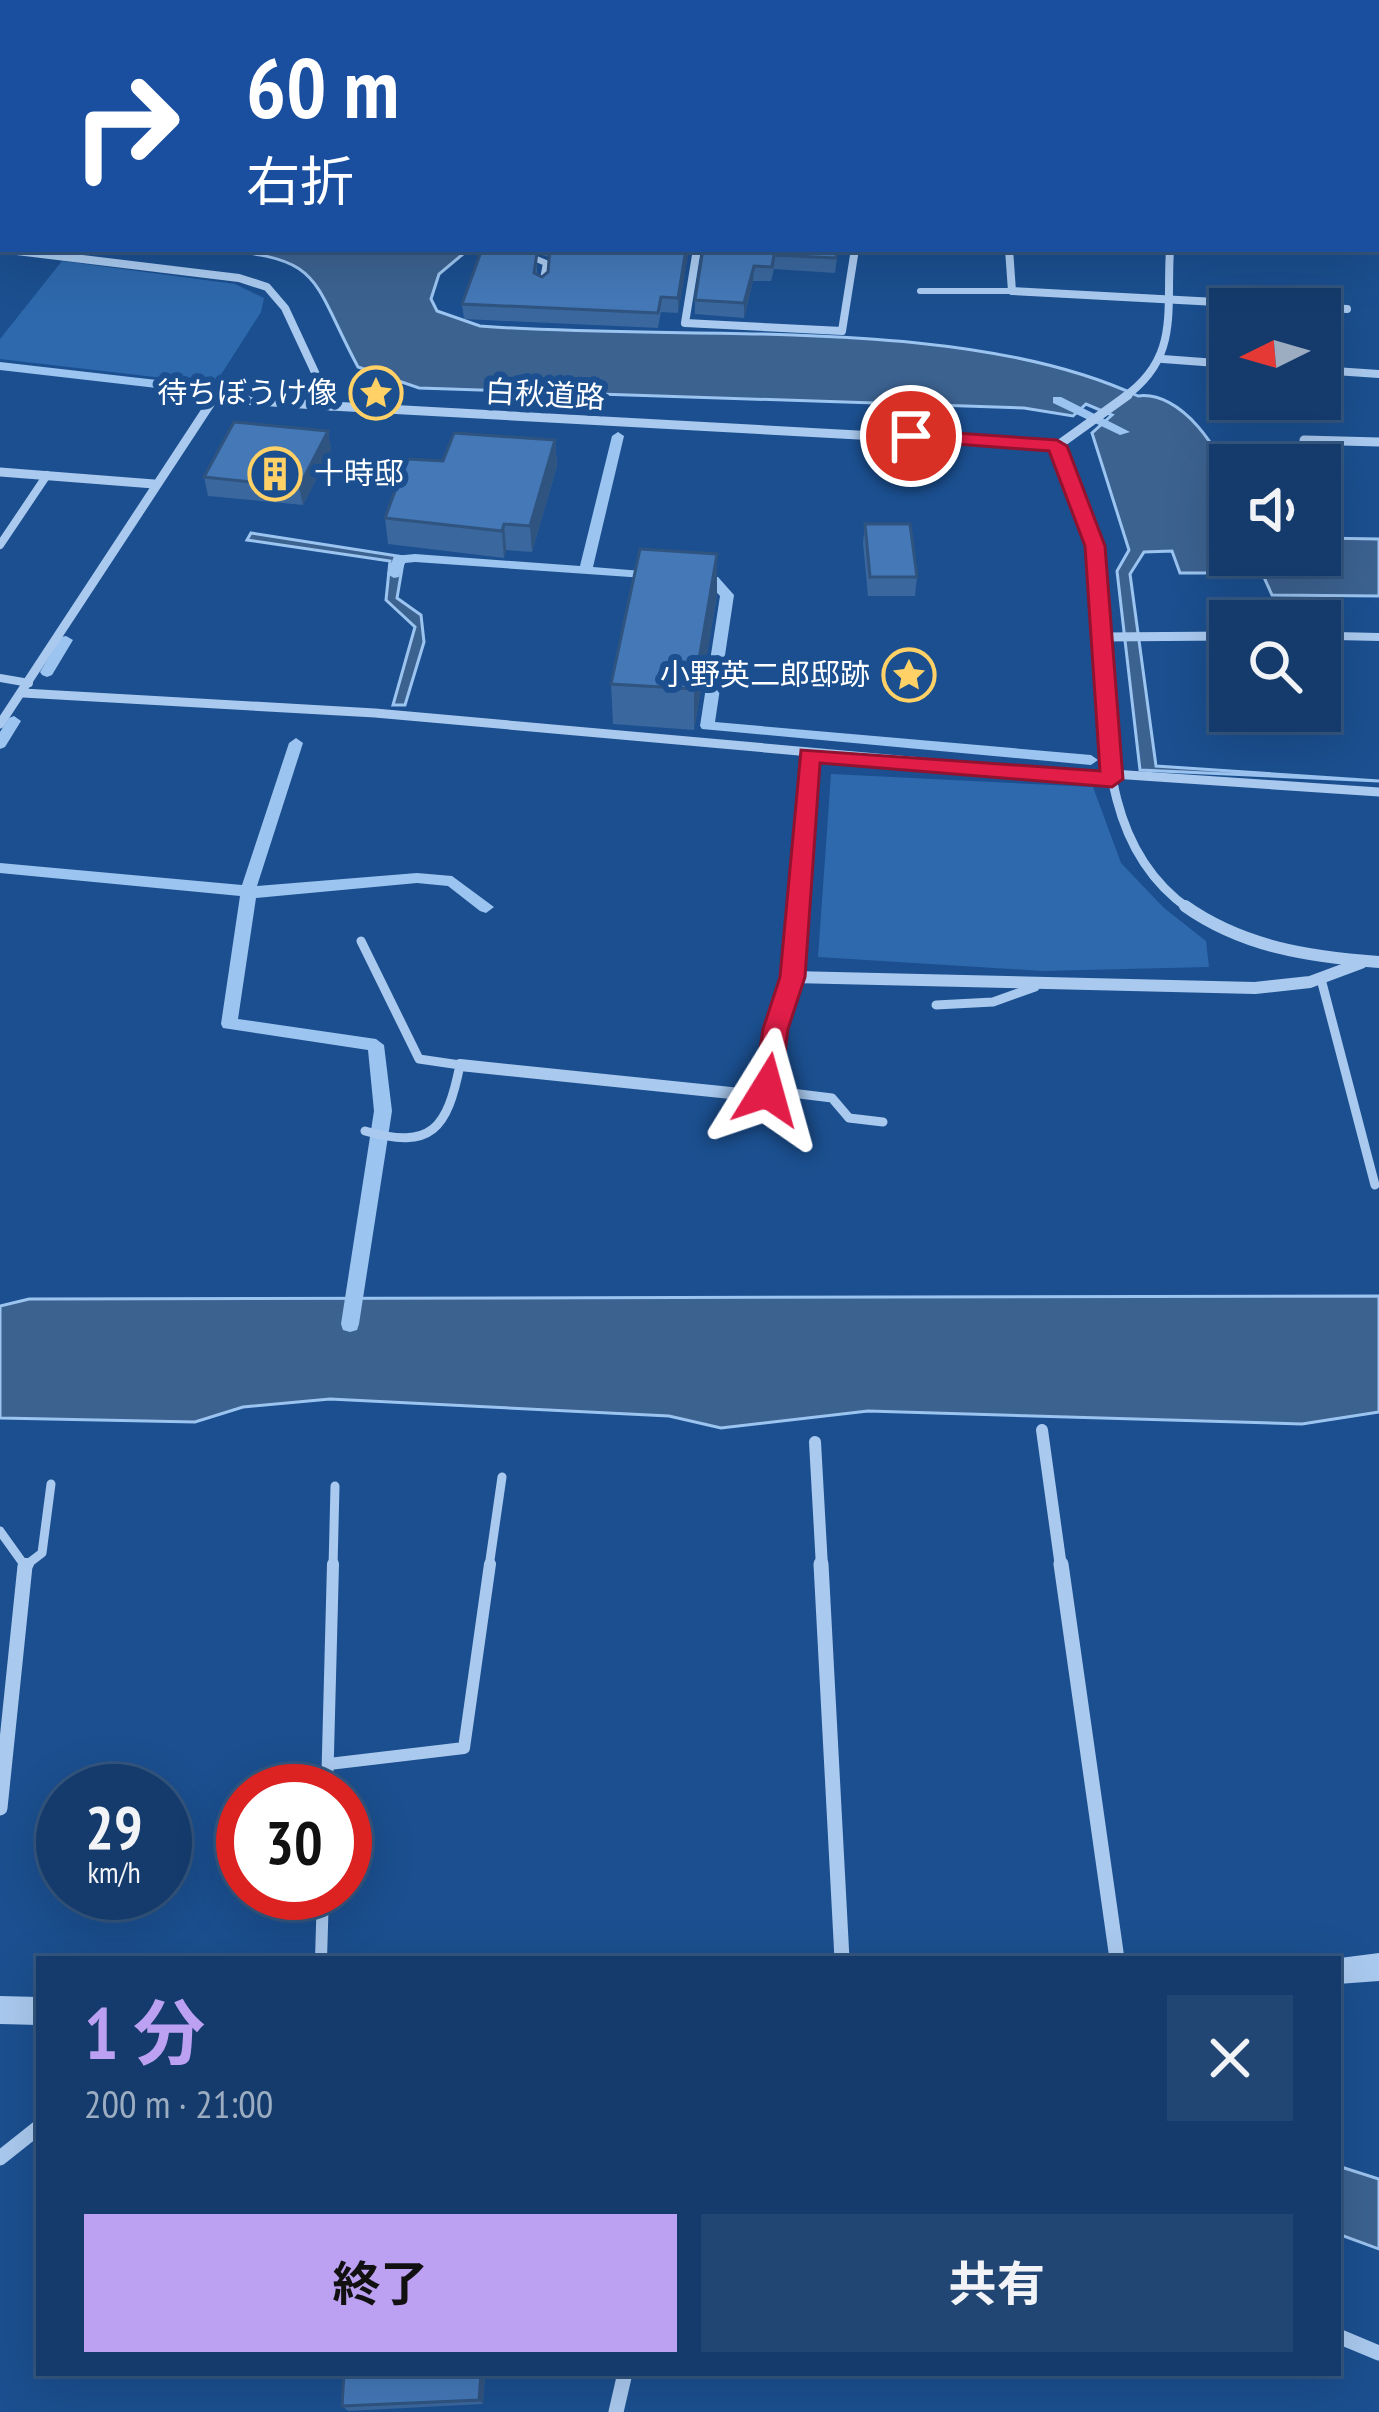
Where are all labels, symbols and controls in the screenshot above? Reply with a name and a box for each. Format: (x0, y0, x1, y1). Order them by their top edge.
text: 60 m (246, 32, 399, 141)
icon: right (48, 48, 204, 204)
text: 右折 (246, 146, 354, 216)
north arrow (1209, 288, 1341, 420)
map controls (1209, 288, 1341, 732)
place icon: 待ちぼうけ像 (348, 365, 404, 421)
street label: 白秋道路 (484, 371, 606, 416)
place label: 待ちぼうけ像 (157, 372, 337, 411)
pin (860, 385, 962, 487)
icon: arrive (878, 403, 944, 469)
button: sound (1209, 444, 1341, 576)
building icon: 十時邸 (247, 446, 303, 502)
place label: 十時邸 (314, 453, 404, 492)
button: search (1209, 600, 1341, 732)
place icon: 小野英二郎邸跡 (881, 647, 937, 703)
place label: 小野英二郎邸跡 (660, 654, 870, 693)
position arrow (704, 1027, 830, 1153)
speed limit sign: 30 (216, 1764, 372, 1920)
text: 29 (85, 1788, 143, 1866)
text: km/h (87, 1852, 141, 1891)
text: 1 分 (84, 1986, 205, 2079)
button: close (1167, 1995, 1293, 2121)
text: 200 m · 21:00 (84, 2078, 273, 2129)
button: 終了 (84, 2214, 677, 2352)
button: 共有 (701, 2214, 1293, 2352)

